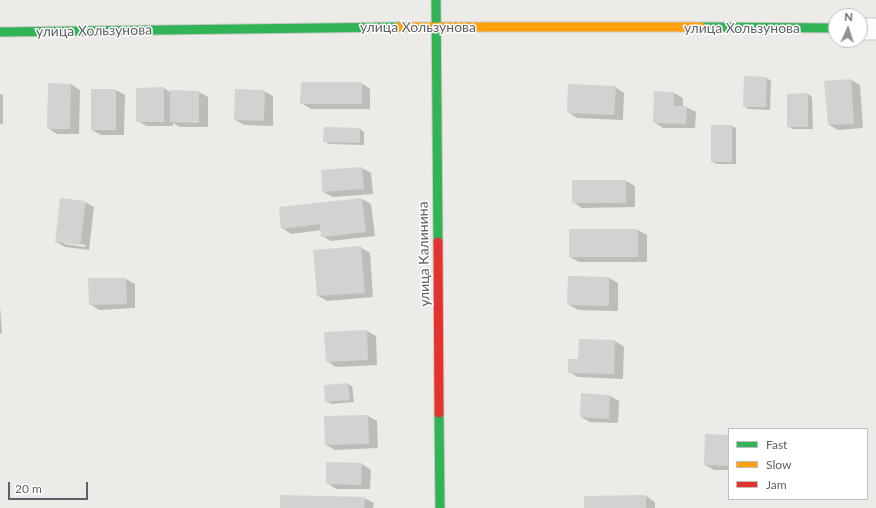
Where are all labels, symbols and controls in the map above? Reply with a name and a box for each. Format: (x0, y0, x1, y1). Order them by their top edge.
north arrow (828, 8, 868, 48)
text: N (844, 10, 853, 23)
street label: улица Хользунова (360, 19, 476, 35)
street label: улица Хользунова (684, 20, 800, 36)
street label: улица Хользунова (36, 22, 152, 40)
street label: улица Калинина (415, 201, 433, 307)
legend (728, 428, 868, 500)
text: Fast (766, 437, 787, 452)
text: Slow (766, 457, 791, 472)
scale bar (10, 474, 90, 500)
text: Jam (766, 477, 787, 492)
text: 20 m (15, 481, 42, 496)

